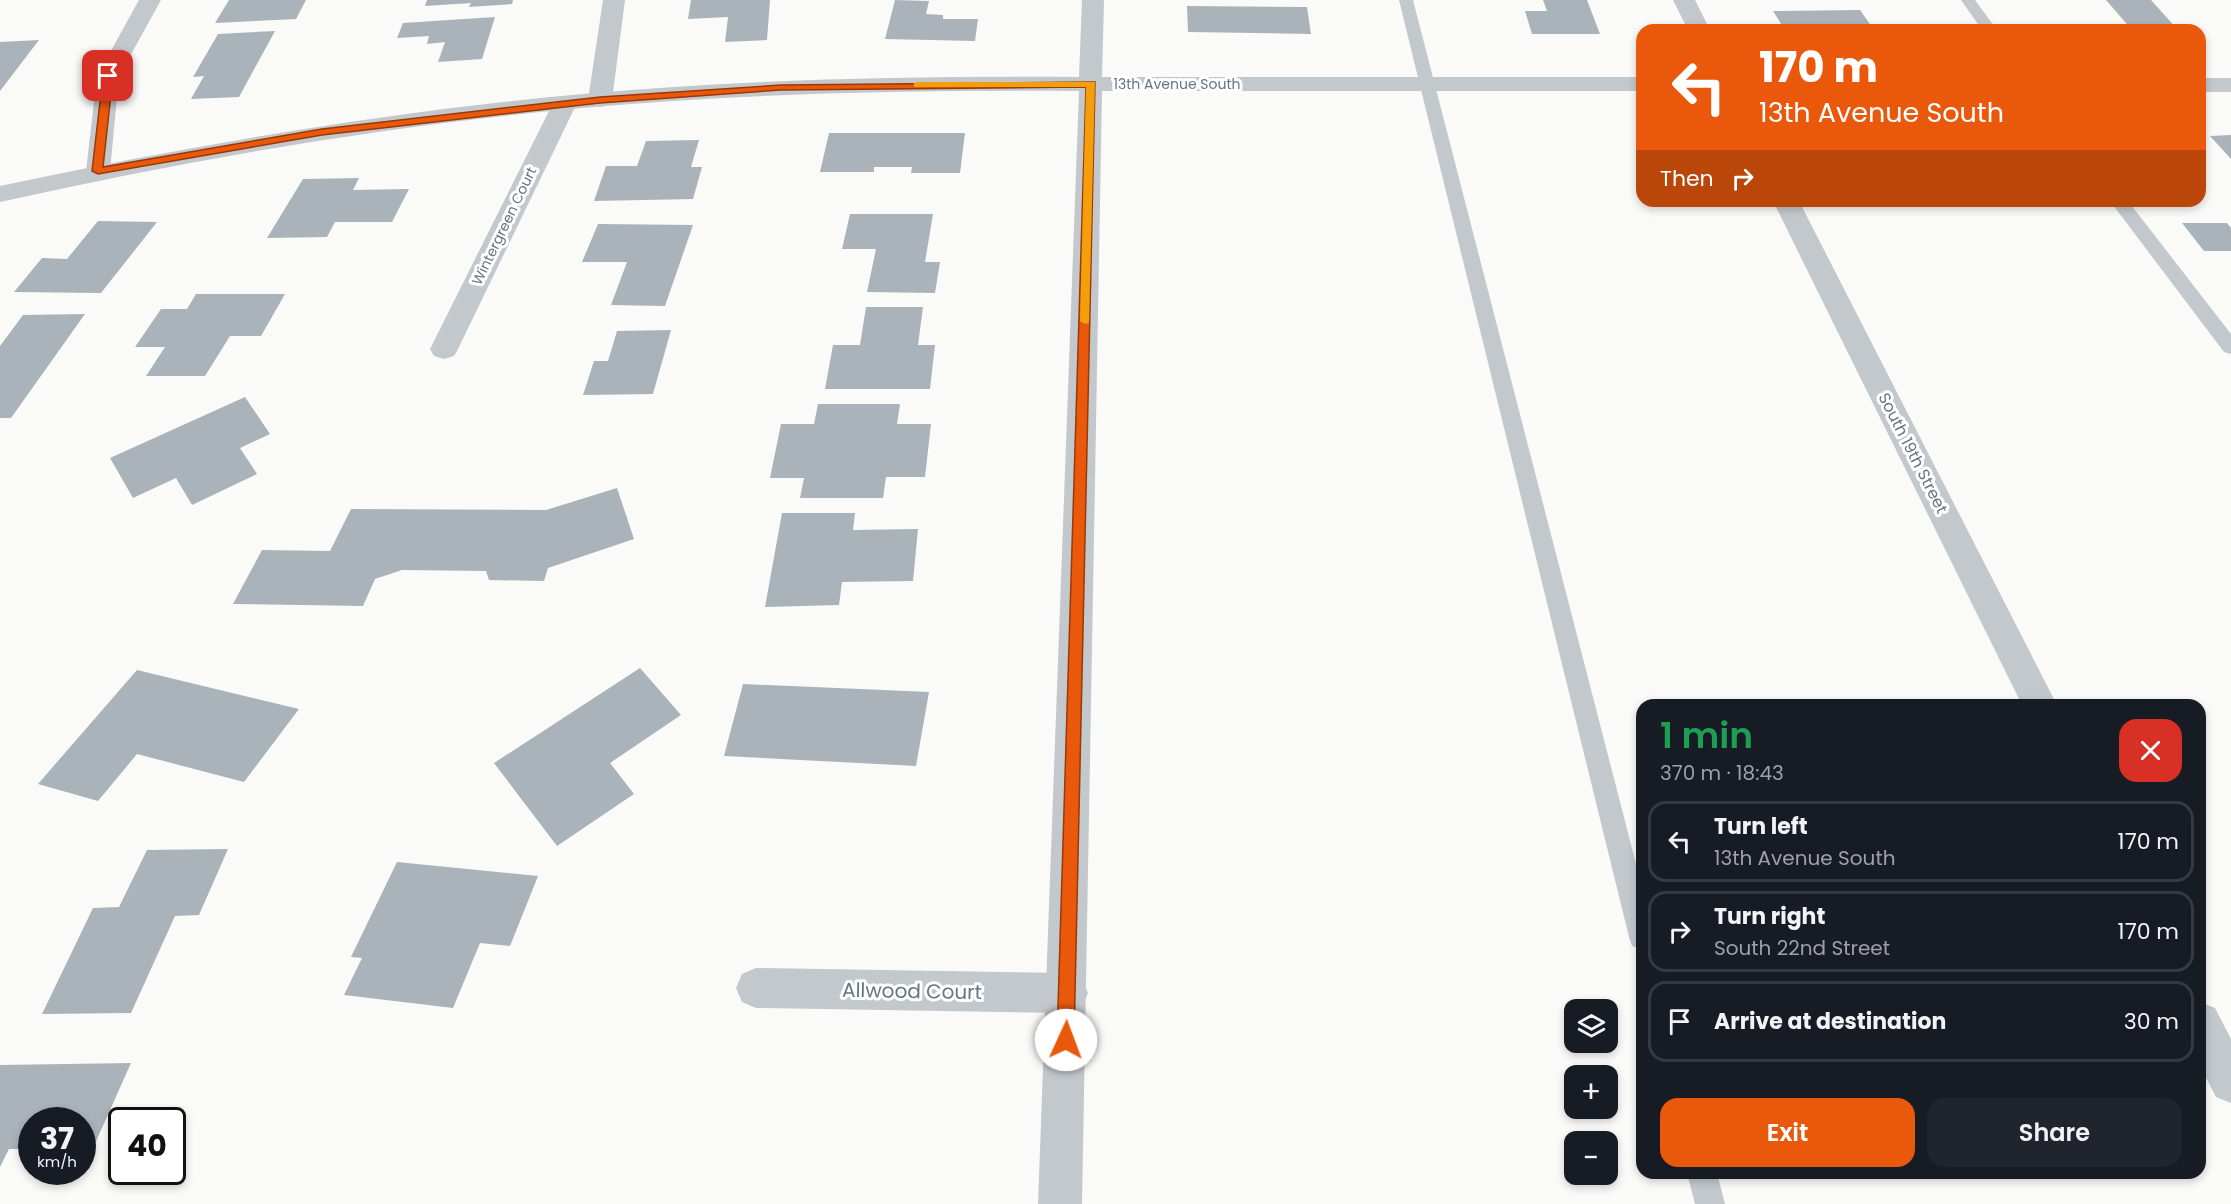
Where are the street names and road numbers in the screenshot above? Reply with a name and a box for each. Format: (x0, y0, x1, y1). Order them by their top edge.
street label: 13th Avenue South (1113, 74, 1241, 94)
street label: Wintergreen Court (467, 164, 541, 288)
street label: South 19th Street (1873, 389, 1953, 517)
street label: Allwood Court (842, 976, 982, 1006)

